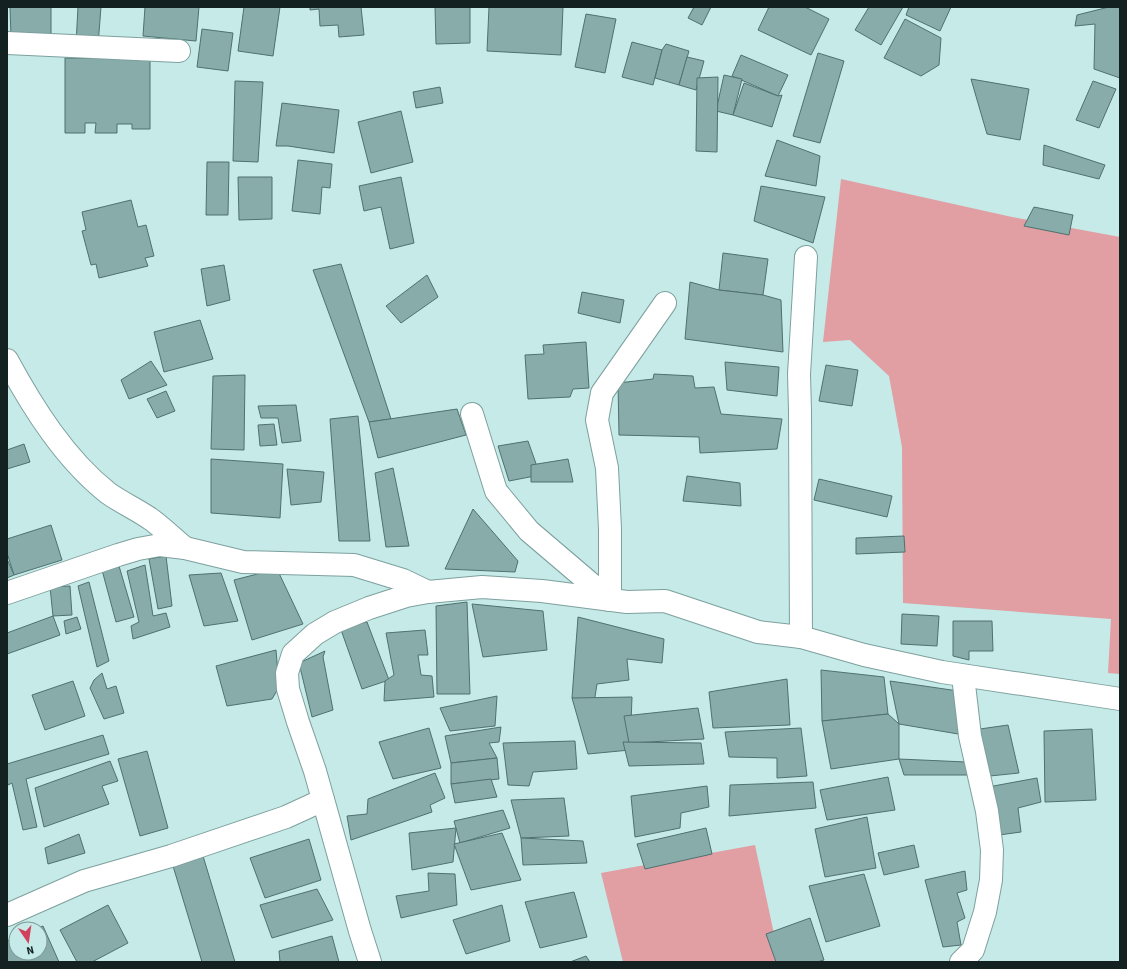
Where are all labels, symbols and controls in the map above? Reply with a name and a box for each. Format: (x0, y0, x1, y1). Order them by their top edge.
north arrow (8, 921, 48, 961)
text: N (25, 942, 35, 958)

